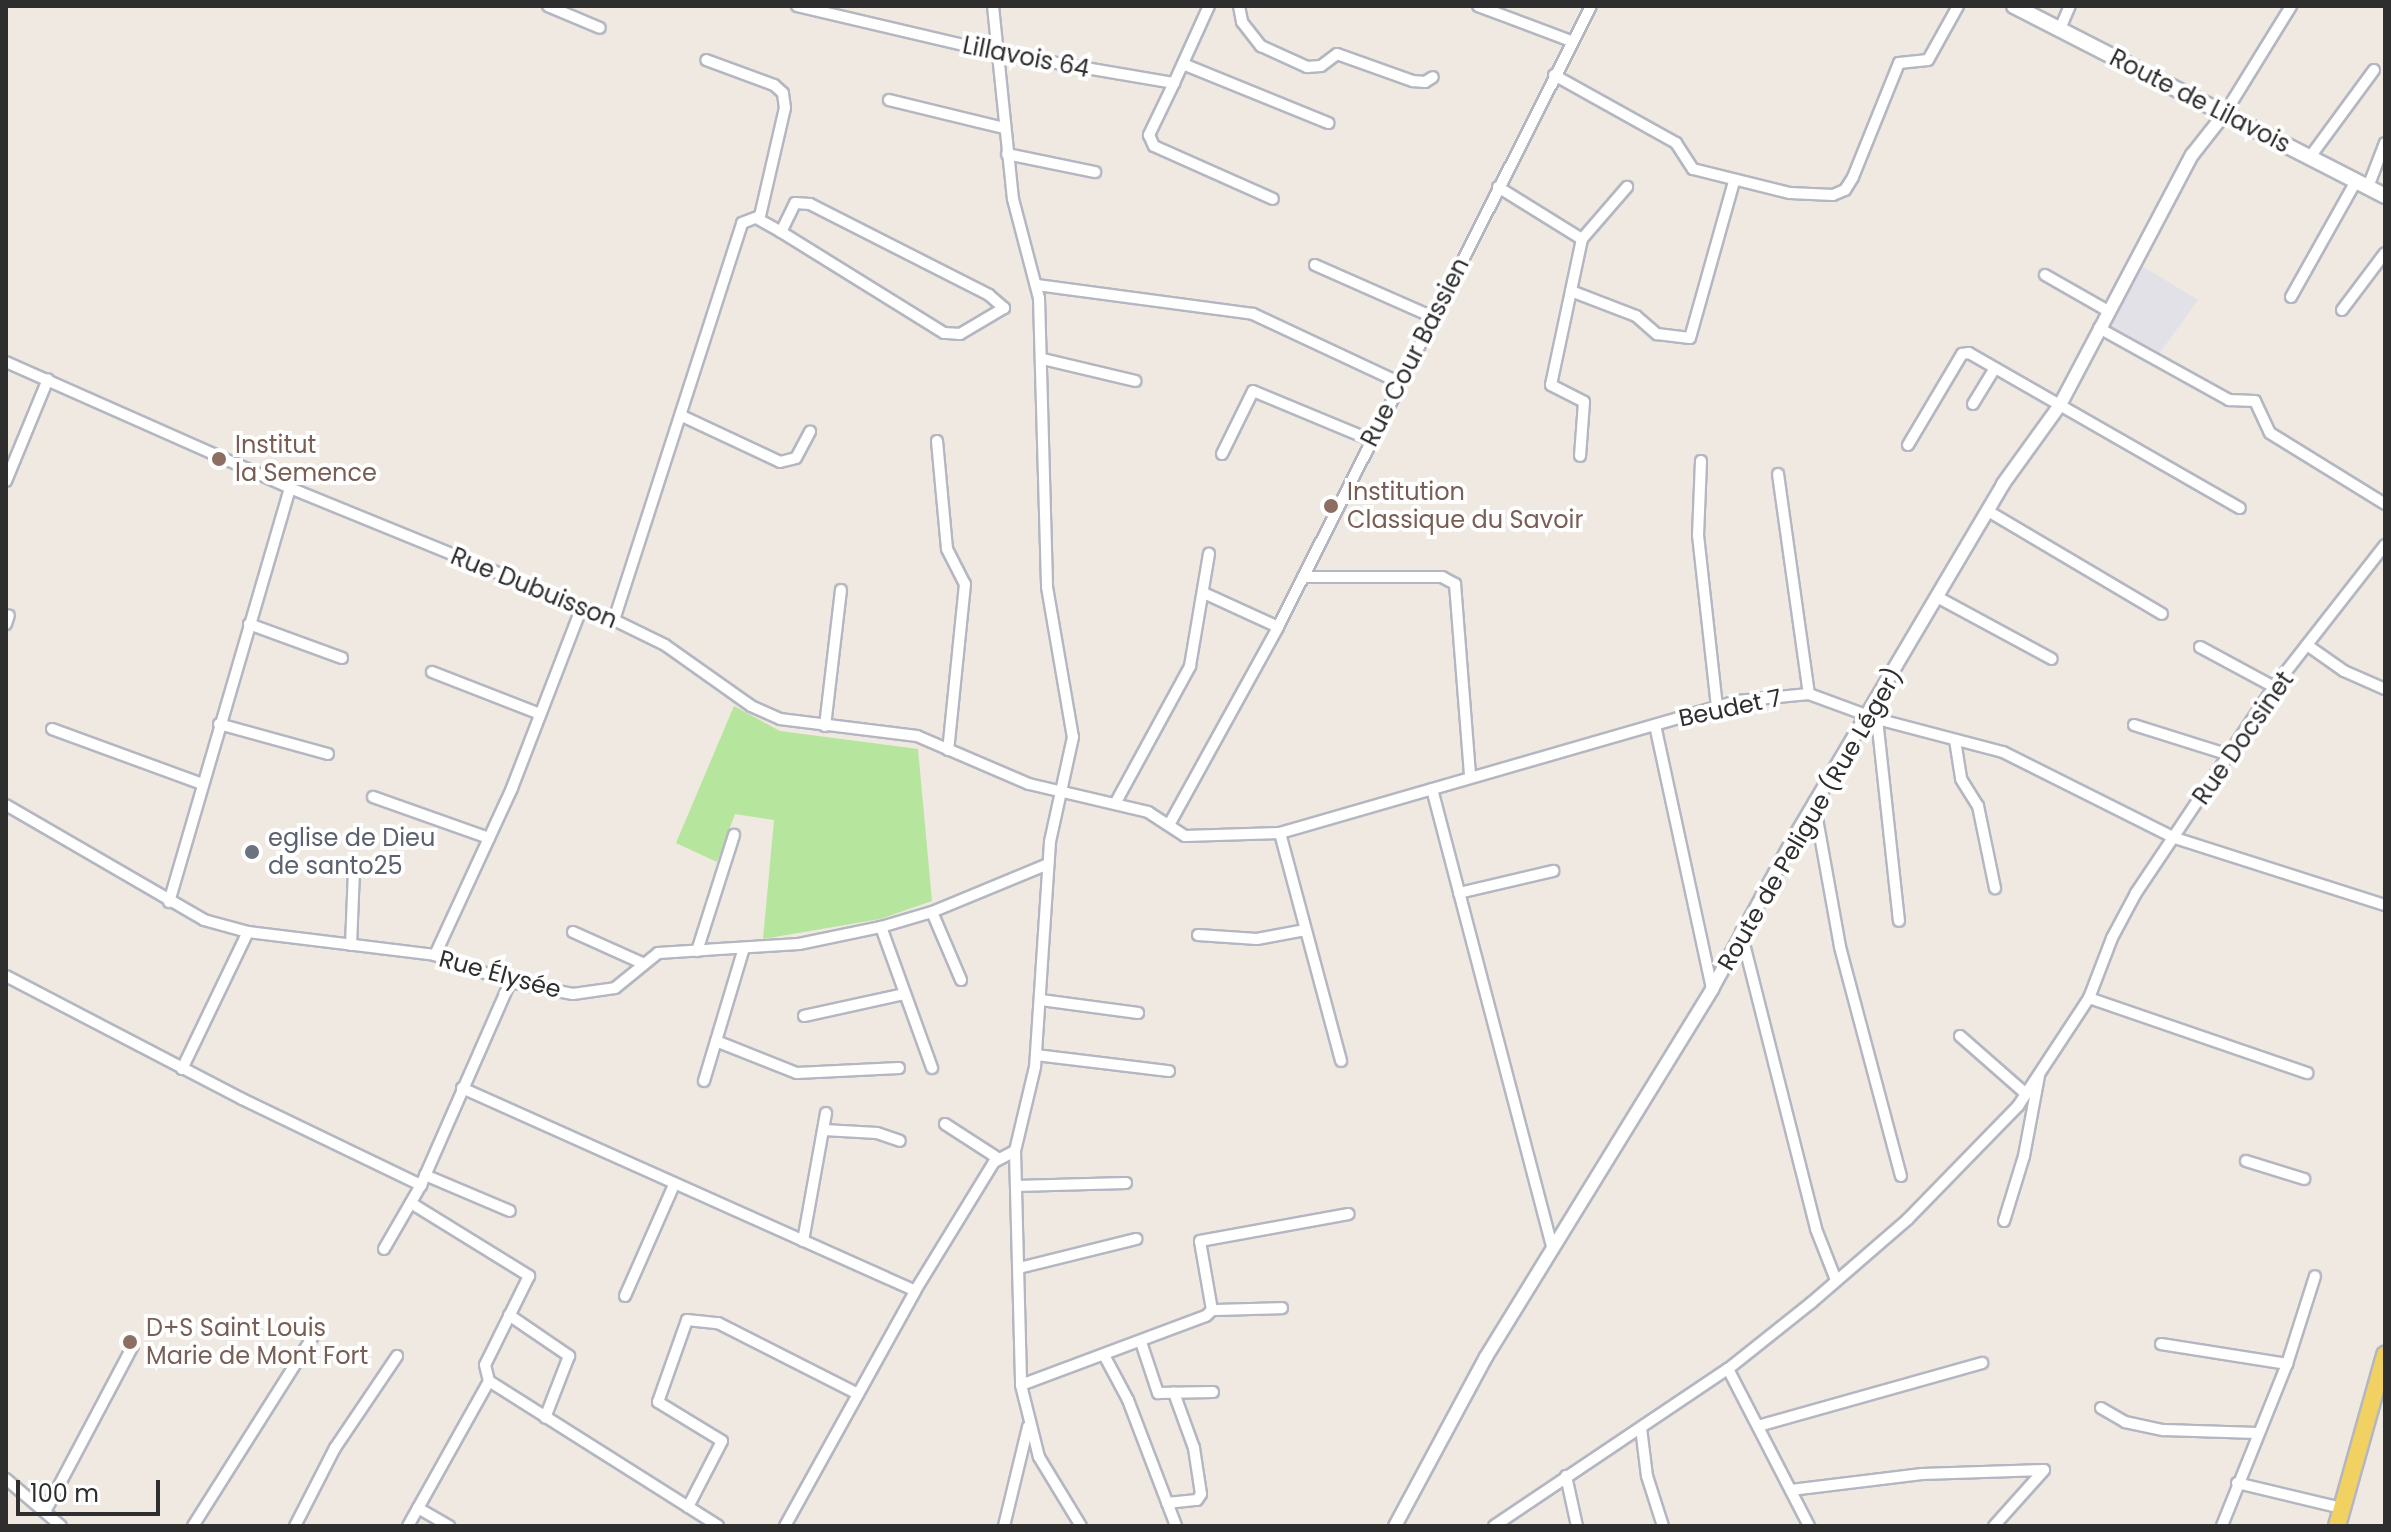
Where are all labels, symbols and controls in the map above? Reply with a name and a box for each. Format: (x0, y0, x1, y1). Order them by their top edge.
street label: Lillavois 64 (960, 31, 1092, 83)
street label: Route de Lilavois (2105, 43, 2295, 159)
street label: Rue Cour Bassien (1355, 253, 1475, 451)
place label: Institut la Semence (235, 431, 377, 487)
marker: Institut la Semence (210, 450, 228, 468)
place label: Institution Classique du Savoir (1347, 478, 1583, 534)
marker: Institution Classique du Savoir (1322, 497, 1340, 515)
street label: Rue Dubuisson (447, 542, 621, 634)
street label: Route de Peligue (Rue Léger) (1711, 663, 1909, 975)
street label: Rue Docsinet (2187, 666, 2299, 810)
street label: Beudet 7 (1676, 683, 1784, 733)
place label: eglise de Dieu de santo25 (268, 824, 435, 880)
marker: eglise de Dieu de santo25 (243, 843, 261, 861)
street label: Rue Élysée (436, 944, 564, 1004)
place label: D+S Saint Louis Marie de Mont Fort (146, 1314, 368, 1370)
marker: D+S Saint Louis Marie de Mont Fort (121, 1333, 139, 1351)
scale bar (20, 1464, 164, 1514)
text: 100 m (30, 1477, 99, 1510)

